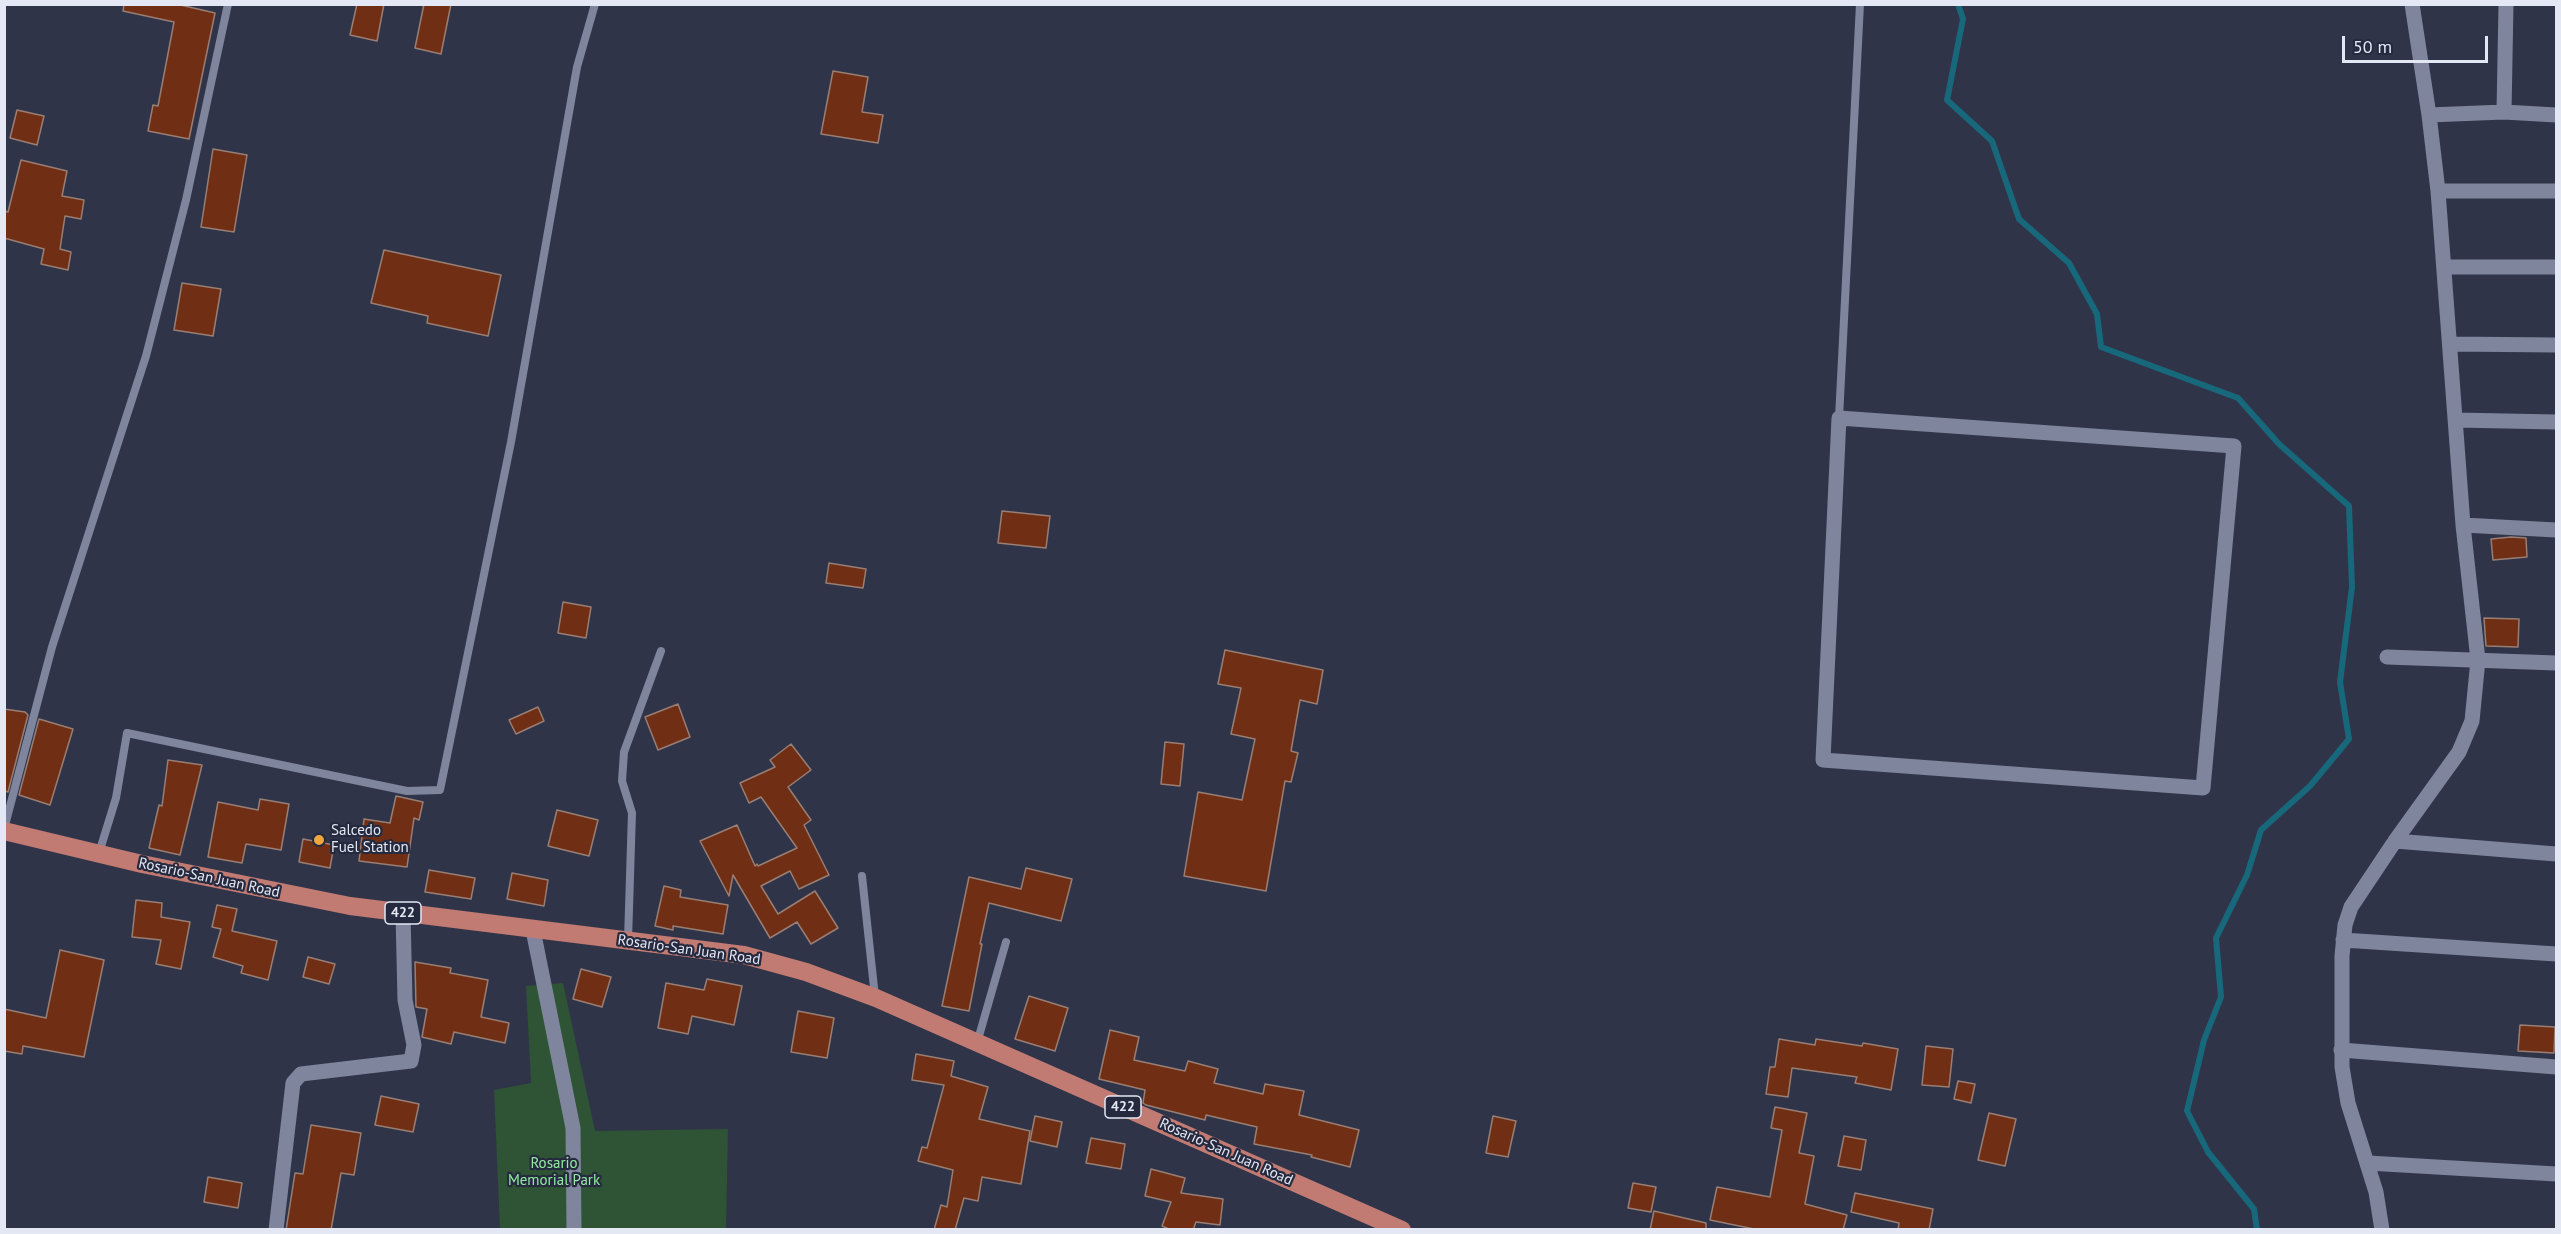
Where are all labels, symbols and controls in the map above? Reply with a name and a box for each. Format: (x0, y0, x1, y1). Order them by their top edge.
scale bar (2345, 24, 2490, 62)
text: 50 m (2353, 35, 2392, 58)
place label: Salcedo Fuel Station (331, 822, 409, 857)
marker: Salcedo Fuel Station (312, 833, 326, 847)
street label: Rosario-San Juan Road (137, 854, 281, 902)
road number: 422 (385, 902, 421, 924)
street label: Rosario-San Juan Road (616, 931, 762, 969)
road number: 422 (1105, 1096, 1141, 1118)
street label: Rosario-San Juan Road (1157, 1114, 1295, 1190)
park label: Rosario Memorial Park (508, 1155, 600, 1190)

